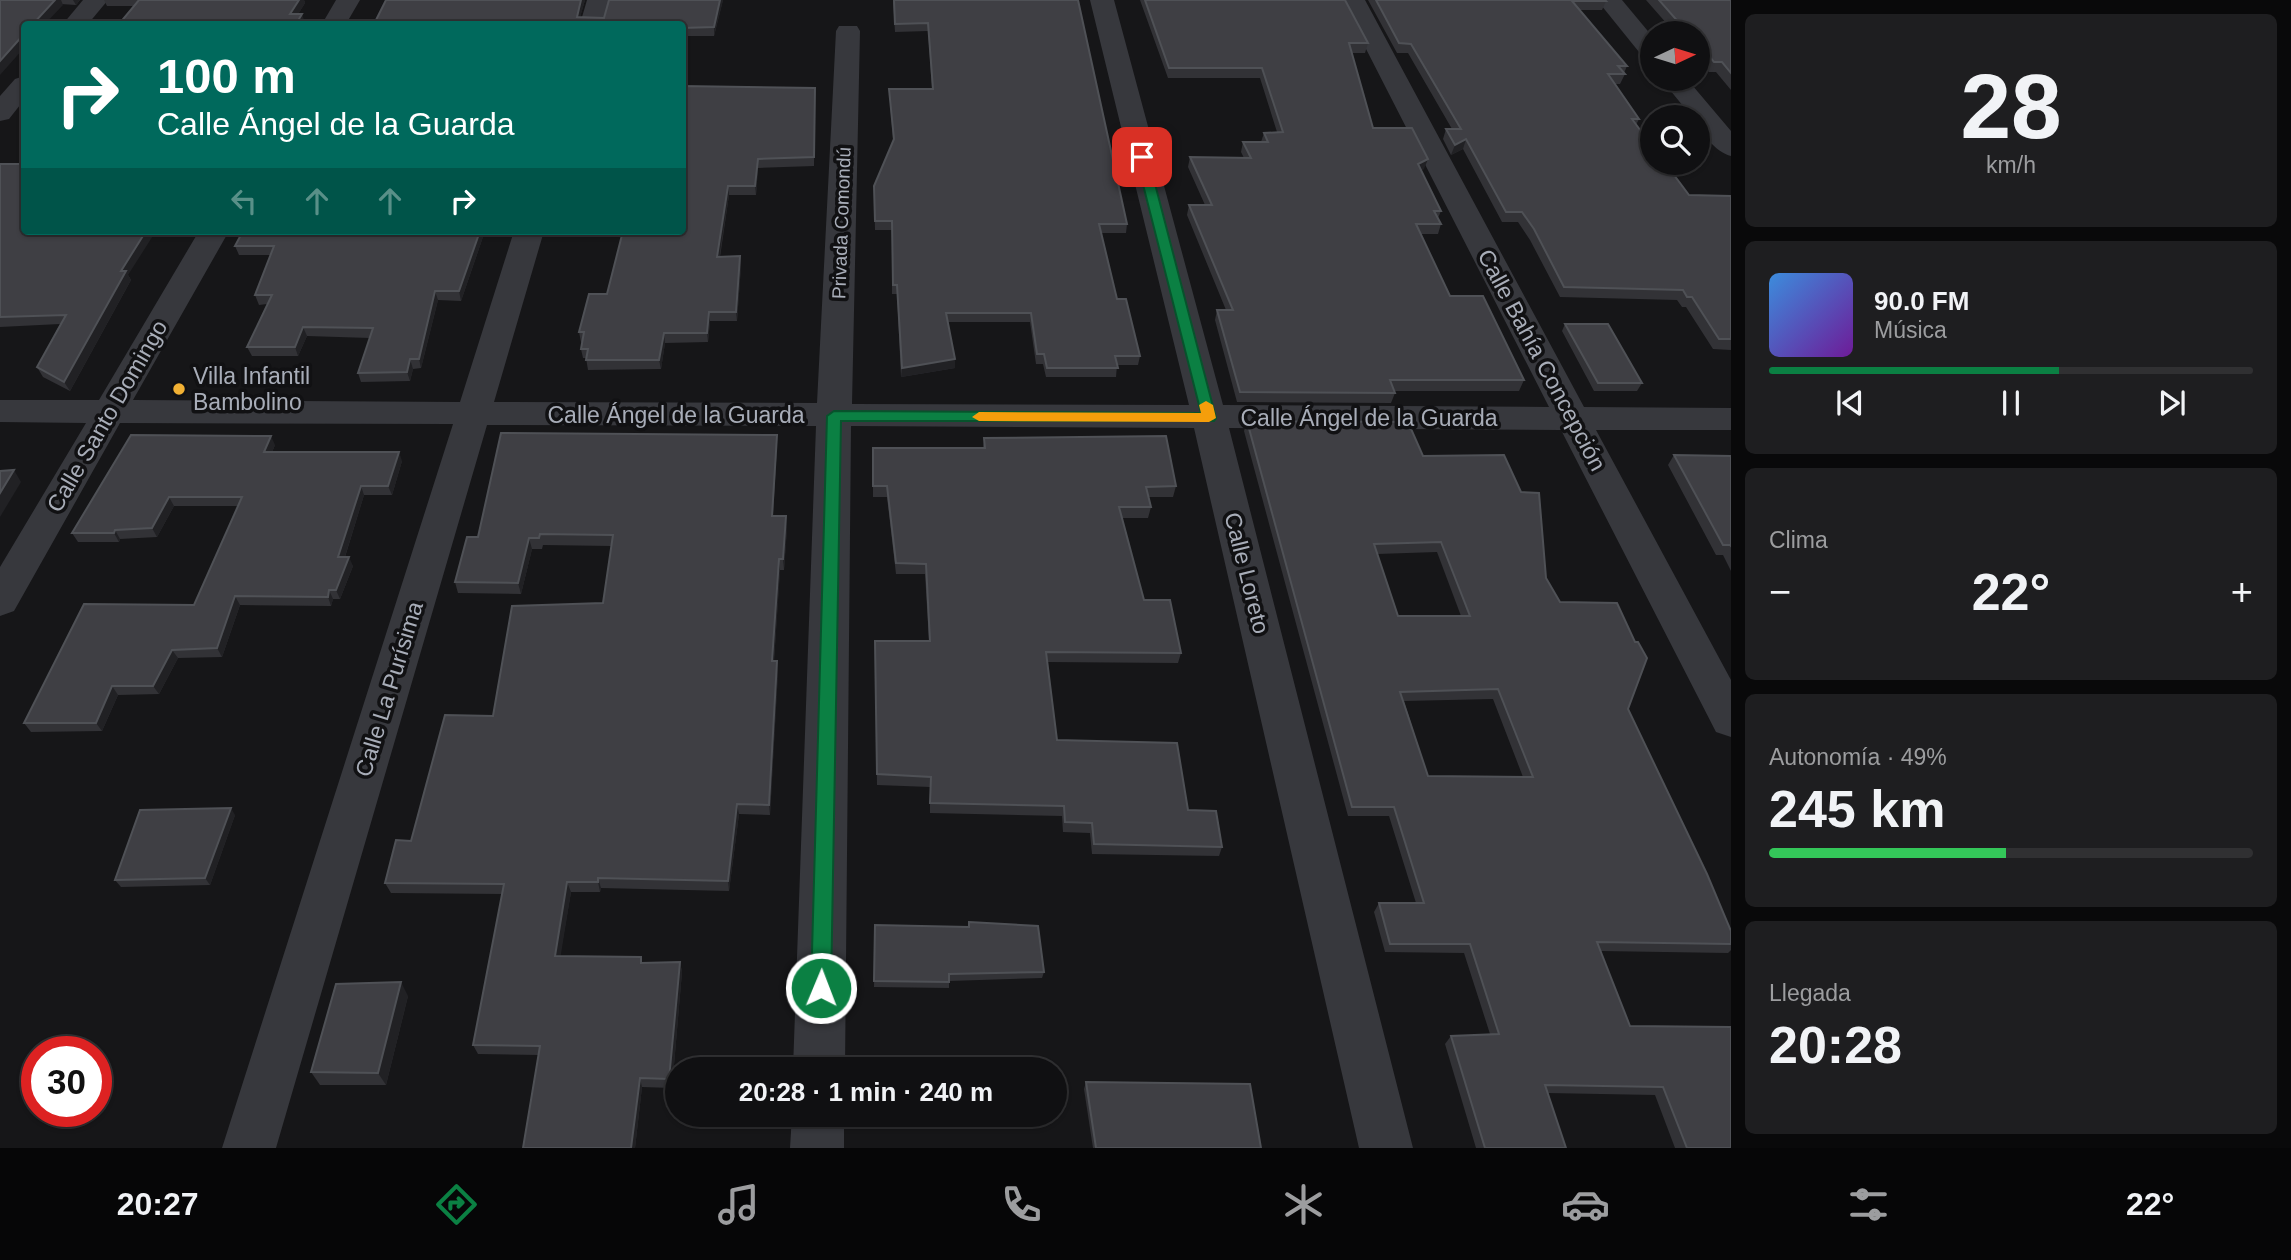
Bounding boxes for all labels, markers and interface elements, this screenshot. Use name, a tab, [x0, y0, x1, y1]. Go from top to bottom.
north arrow	[1640, 21, 1710, 91]
map controls	[1640, 21, 1710, 175]
icon: right	[42, 49, 133, 140]
text: 100 m	[157, 49, 296, 103]
text: 28	[1960, 56, 2062, 157]
button: search	[1640, 105, 1710, 175]
text: Calle Ángel de la Guarda	[157, 106, 515, 142]
pin	[1112, 127, 1172, 187]
icon: arrive	[1123, 138, 1161, 176]
street label: Privada Comondú	[828, 147, 855, 299]
text: km/h	[1986, 152, 2036, 178]
icon: left	[225, 182, 263, 220]
icon: ahead	[298, 182, 336, 220]
icon: ahead	[371, 182, 409, 220]
icon: right	[444, 182, 482, 220]
street label: Calle Bahía Concepción	[1473, 245, 1611, 475]
text: 90.0 FM	[1874, 286, 1969, 316]
street label: Calle Santo Domingo	[41, 315, 173, 517]
text: Música	[1874, 317, 1947, 343]
place label: Villa Infantil Bambolino	[193, 363, 310, 415]
marker: Villa Infantil Bambolino	[171, 381, 187, 397]
icon: previous	[1831, 384, 1869, 422]
icon: pause	[1992, 384, 2030, 422]
icon: next	[2153, 384, 2191, 422]
street label: Calle Ángel de la Guarda	[548, 402, 805, 428]
street label: Calle Ángel de la Guarda	[1241, 405, 1498, 431]
street label: Calle Loreto	[1219, 510, 1275, 636]
text: Clima	[1769, 527, 1828, 553]
text: 22°	[1972, 563, 2050, 621]
text: −	[1769, 571, 1791, 613]
text: +	[2231, 571, 2253, 613]
street label: Calle La Purísima	[350, 598, 428, 780]
text: Autonomía · 49%	[1769, 744, 1947, 770]
text: 245 km	[1769, 780, 1945, 838]
position arrow	[784, 951, 858, 1025]
text: Llegada	[1769, 980, 1851, 1006]
text: 20:28	[1769, 1016, 1902, 1074]
speed limit sign: 30	[21, 1036, 112, 1127]
text: 20:28 · 1 min · 240 m	[739, 1077, 993, 1107]
icon: directions	[432, 1180, 481, 1229]
icon: music	[714, 1180, 763, 1229]
icon: phone	[997, 1180, 1046, 1229]
icon: climate	[1279, 1180, 1328, 1229]
icon: car	[1561, 1180, 1610, 1229]
icon: filters	[1844, 1180, 1893, 1229]
text: 20:27	[117, 1186, 199, 1222]
text: 22°	[2126, 1186, 2174, 1222]

